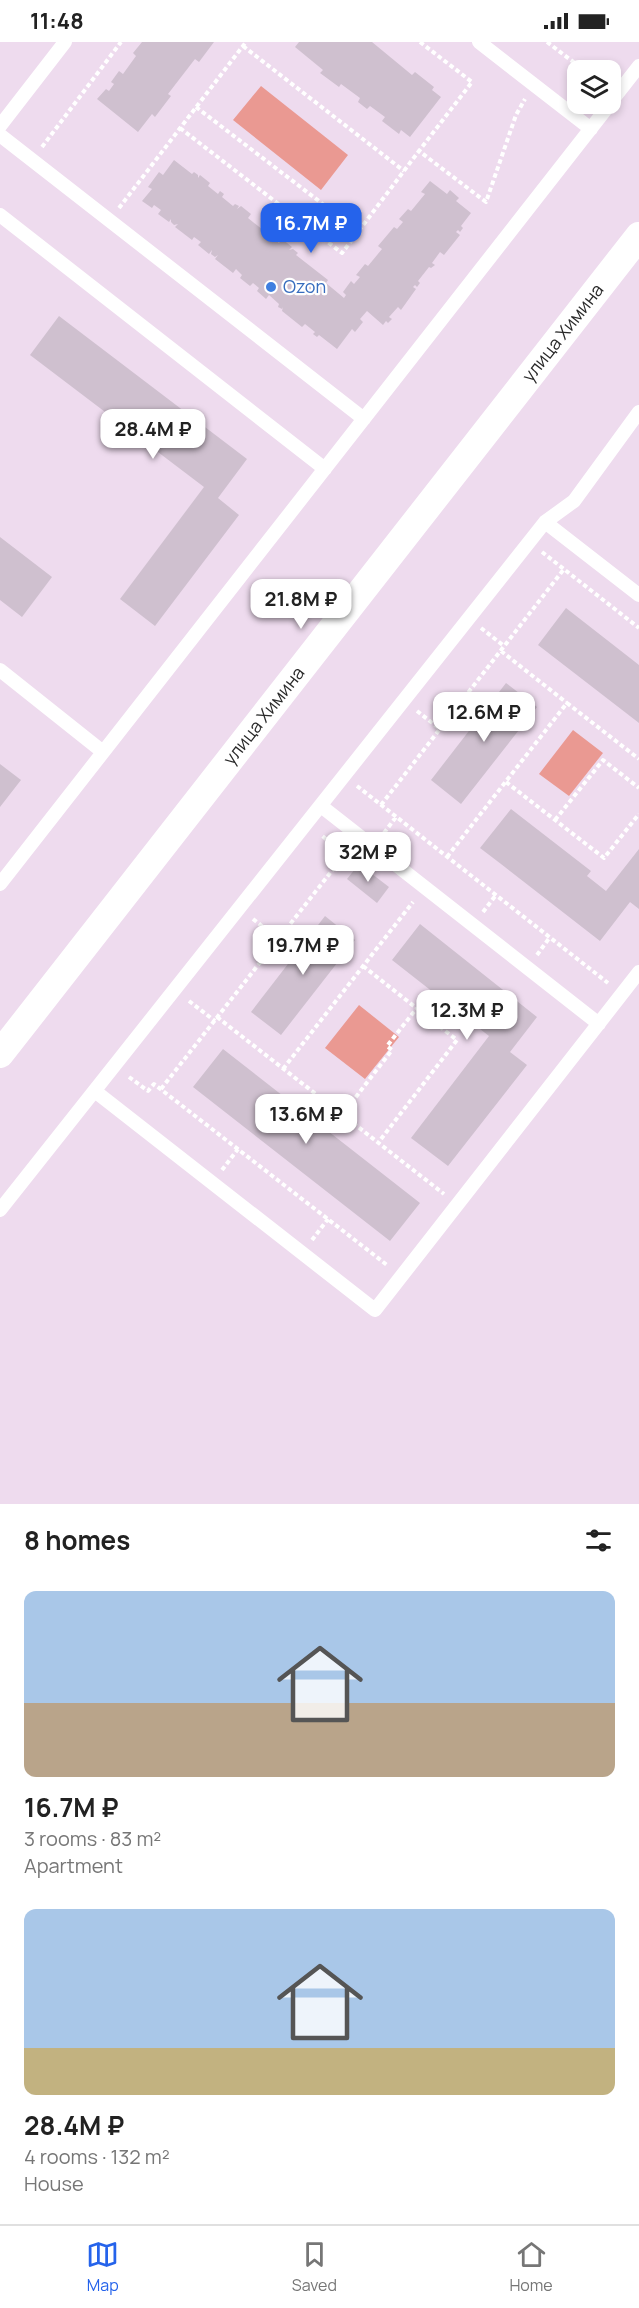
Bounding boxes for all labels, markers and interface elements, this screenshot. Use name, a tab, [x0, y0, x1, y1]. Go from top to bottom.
text: 11:48	[30, 6, 84, 36]
map controls	[567, 60, 621, 114]
button: layers	[567, 60, 621, 114]
pin: 16.7M ₽	[256, 203, 366, 254]
text: 16.7M ₽	[275, 209, 347, 236]
place label: Ozon	[283, 274, 326, 298]
street label: улица Химина	[516, 278, 608, 387]
marker: Ozon	[264, 280, 278, 294]
pin: 28.4M ₽	[98, 409, 208, 460]
text: 28.4M ₽	[114, 415, 192, 442]
pin: 21.8M ₽	[246, 579, 356, 630]
text: 21.8M ₽	[265, 585, 338, 612]
street label: улица Химина	[217, 661, 309, 770]
pin: 12.6M ₽	[429, 692, 539, 743]
text: 12.6M ₽	[447, 698, 521, 725]
pin: 32M ₽	[326, 832, 410, 883]
text: 32M ₽	[339, 838, 397, 865]
pin: 19.7M ₽	[248, 925, 358, 976]
text: 19.7M ₽	[267, 931, 339, 958]
pin: 12.3M ₽	[412, 990, 522, 1041]
text: 12.3M ₽	[430, 996, 504, 1023]
pin: 13.6M ₽	[251, 1094, 361, 1145]
text: 13.6M ₽	[269, 1100, 343, 1127]
text: 8 homes	[24, 1522, 130, 1558]
icon: filters	[582, 1524, 615, 1557]
icon: home	[266, 1630, 374, 1738]
text: 16.7M ₽	[24, 1789, 119, 1825]
text: 3 rooms · 83 m²	[24, 1825, 161, 1852]
text: Apartment	[24, 1852, 123, 1879]
icon: home	[266, 1948, 374, 2056]
text: 28.4M ₽	[24, 2107, 124, 2143]
text: 4 rooms · 132 m²	[24, 2143, 170, 2170]
text: House	[24, 2170, 84, 2197]
tab: Map	[86, 2238, 119, 2296]
tab: Saved	[292, 2238, 337, 2296]
tab: Home	[509, 2238, 553, 2296]

